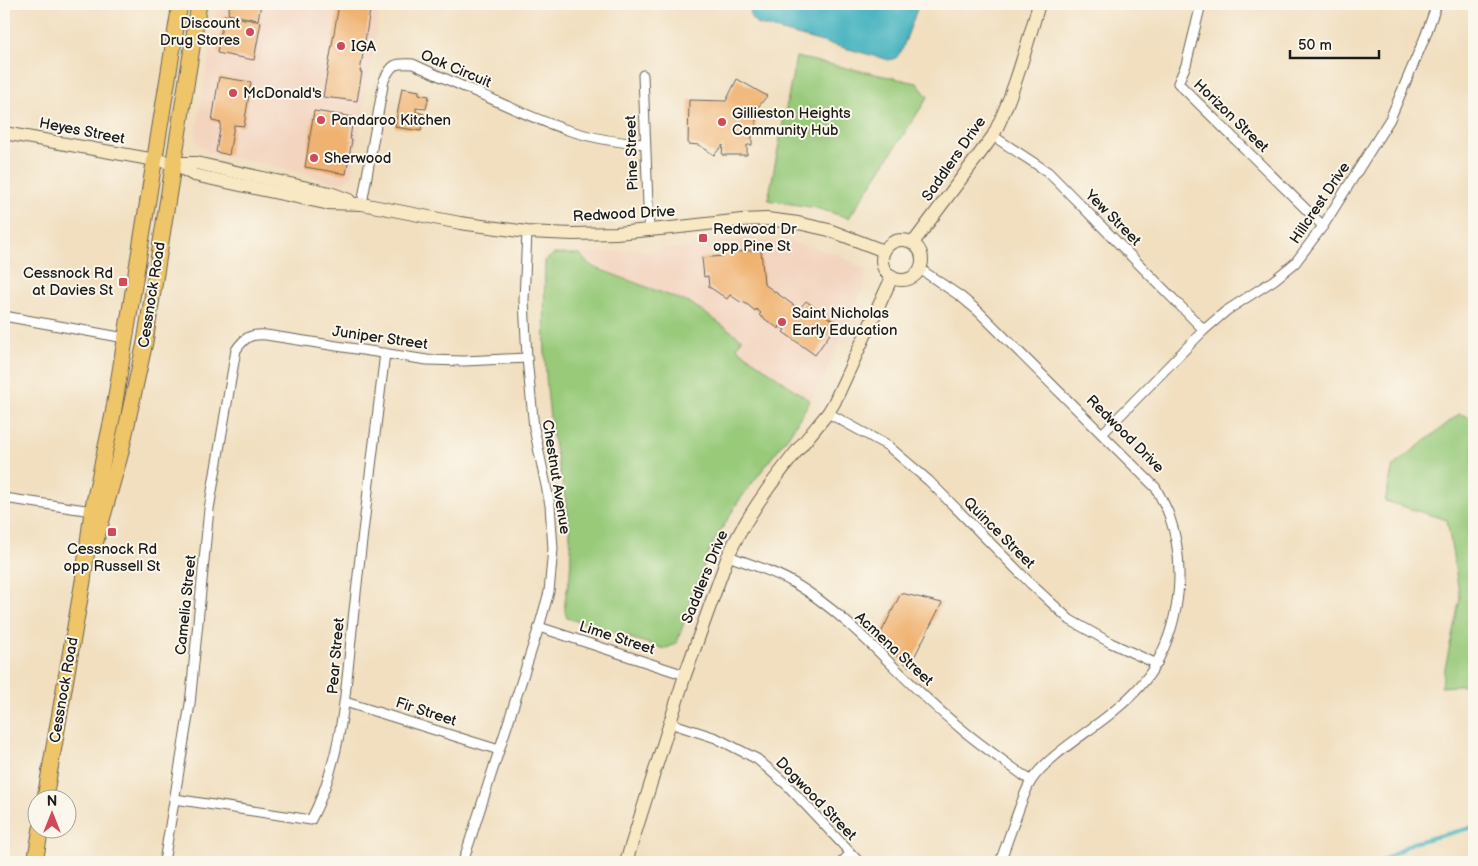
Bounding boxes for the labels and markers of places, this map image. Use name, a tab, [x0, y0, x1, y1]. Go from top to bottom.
place label: Discount Drug Stores	[160, 14, 241, 50]
marker: Discount Drug Stores	[244, 26, 256, 38]
place label: IGA	[351, 37, 377, 56]
marker: IGA	[335, 40, 347, 52]
place label: McDonald's	[243, 84, 322, 103]
marker: McDonald's	[227, 87, 239, 99]
place label: Gillieston Heights Community Hub	[732, 104, 851, 140]
place label: Pandaroo Kitchen	[331, 111, 451, 130]
marker: Pandaroo Kitchen	[315, 114, 327, 126]
marker: Gillieston Heights Community Hub	[716, 116, 728, 128]
place label: Sherwood	[324, 149, 391, 168]
marker: Sherwood	[308, 152, 320, 164]
place label: Redwood Dr opp Pine St	[713, 220, 797, 256]
marker: Redwood Dr opp Pine St	[697, 232, 709, 244]
place label: Cessnock Rd at Davies St	[23, 264, 113, 300]
marker: Cessnock Rd at Davies St	[117, 276, 129, 288]
place label: Saint Nicholas Early Education	[792, 304, 897, 340]
marker: Saint Nicholas Early Education	[776, 316, 788, 328]
marker: Cessnock Rd opp Russell St	[106, 526, 118, 538]
place label: Cessnock Rd opp Russell St	[64, 540, 161, 576]

